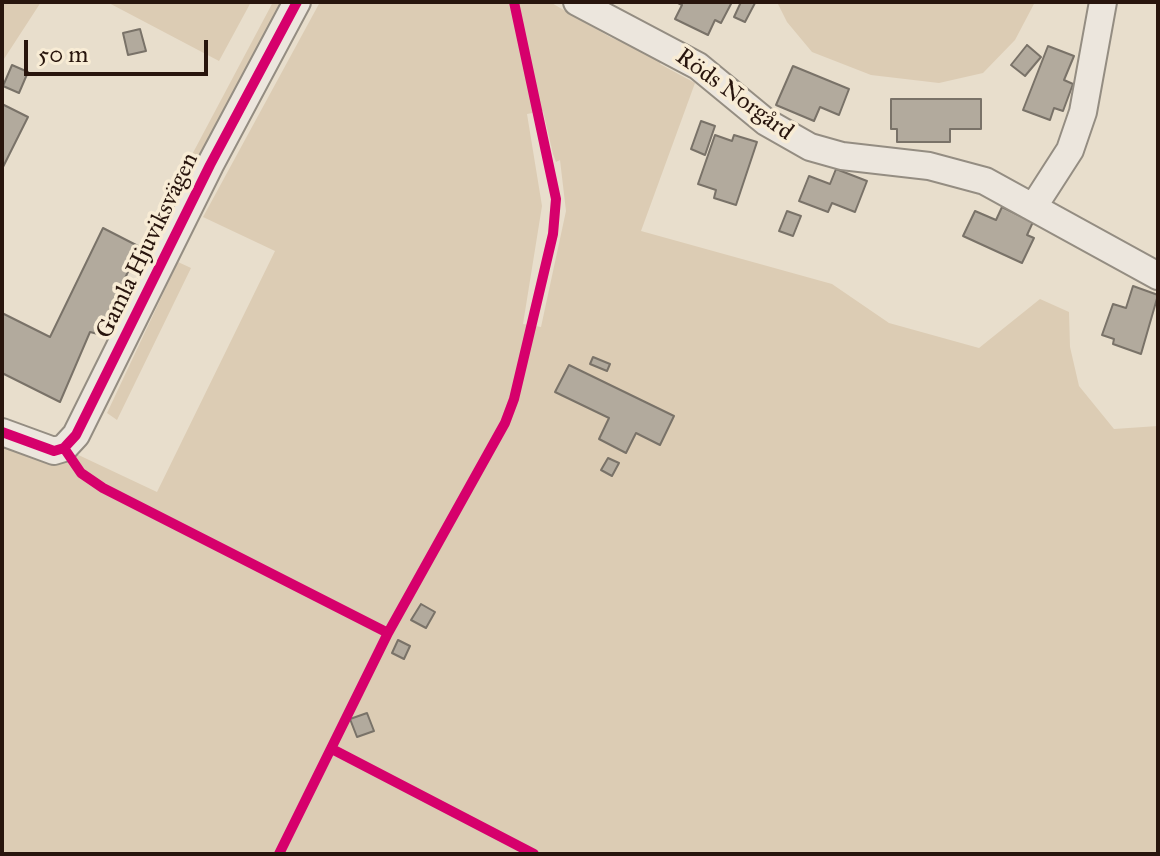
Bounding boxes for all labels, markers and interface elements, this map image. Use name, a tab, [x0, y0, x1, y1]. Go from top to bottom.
scale bar	[28, 24, 212, 74]
text: 50 m	[38, 39, 88, 69]
street label: Röds Norgård	[670, 43, 798, 147]
street label: Gamla Hjuviksvägen	[91, 149, 205, 343]

